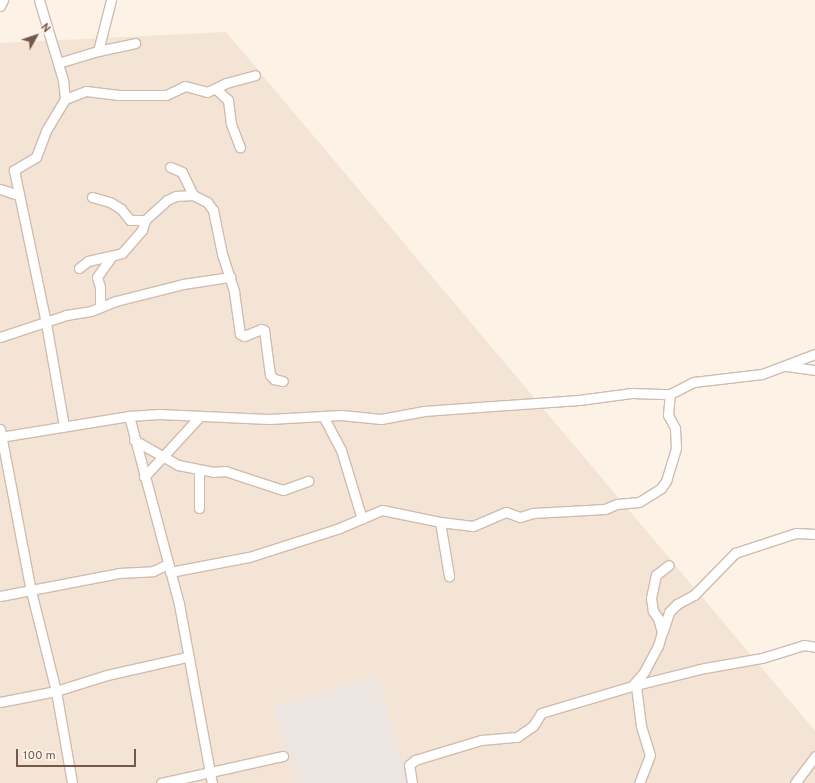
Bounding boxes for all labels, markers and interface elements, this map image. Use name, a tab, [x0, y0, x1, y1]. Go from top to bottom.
north arrow	[16, 16, 56, 56]
text: N	[37, 21, 53, 36]
scale bar	[18, 741, 138, 767]
text: 100 m	[23, 748, 56, 764]

